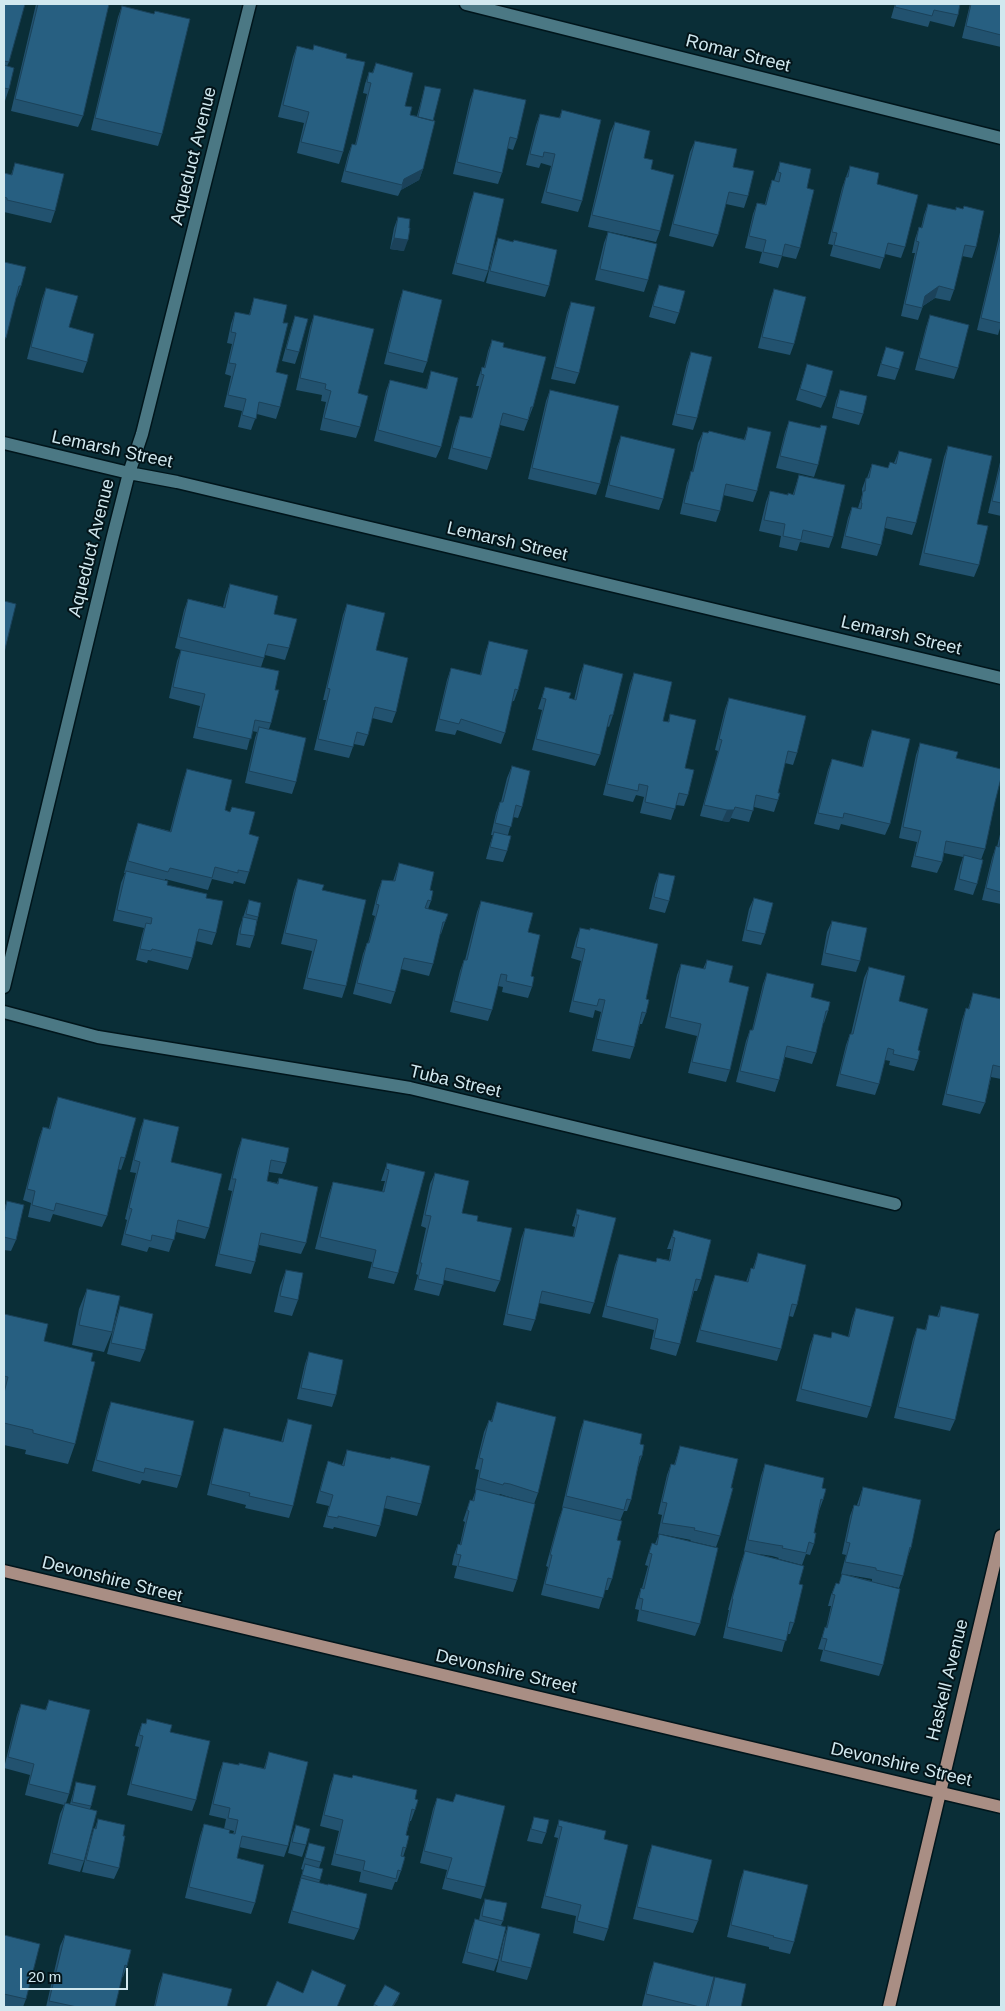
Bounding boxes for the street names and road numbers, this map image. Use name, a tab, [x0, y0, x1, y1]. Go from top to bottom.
street label: Romar Street	[683, 31, 793, 77]
street label: Aqueduct Avenue	[166, 85, 222, 227]
street label: Lemarsh Street	[50, 427, 174, 473]
street label: Aqueduct Avenue	[64, 477, 120, 619]
street label: Lemarsh Street	[445, 518, 569, 566]
street label: Lemarsh Street	[839, 612, 963, 660]
street label: Tuba Street	[407, 1061, 503, 1103]
street label: Devonshire Street	[39, 1552, 185, 1608]
street label: Haskell Avenue	[922, 1617, 974, 1743]
street label: Devonshire Street	[433, 1645, 579, 1699]
street label: Devonshire Street	[828, 1738, 974, 1792]

